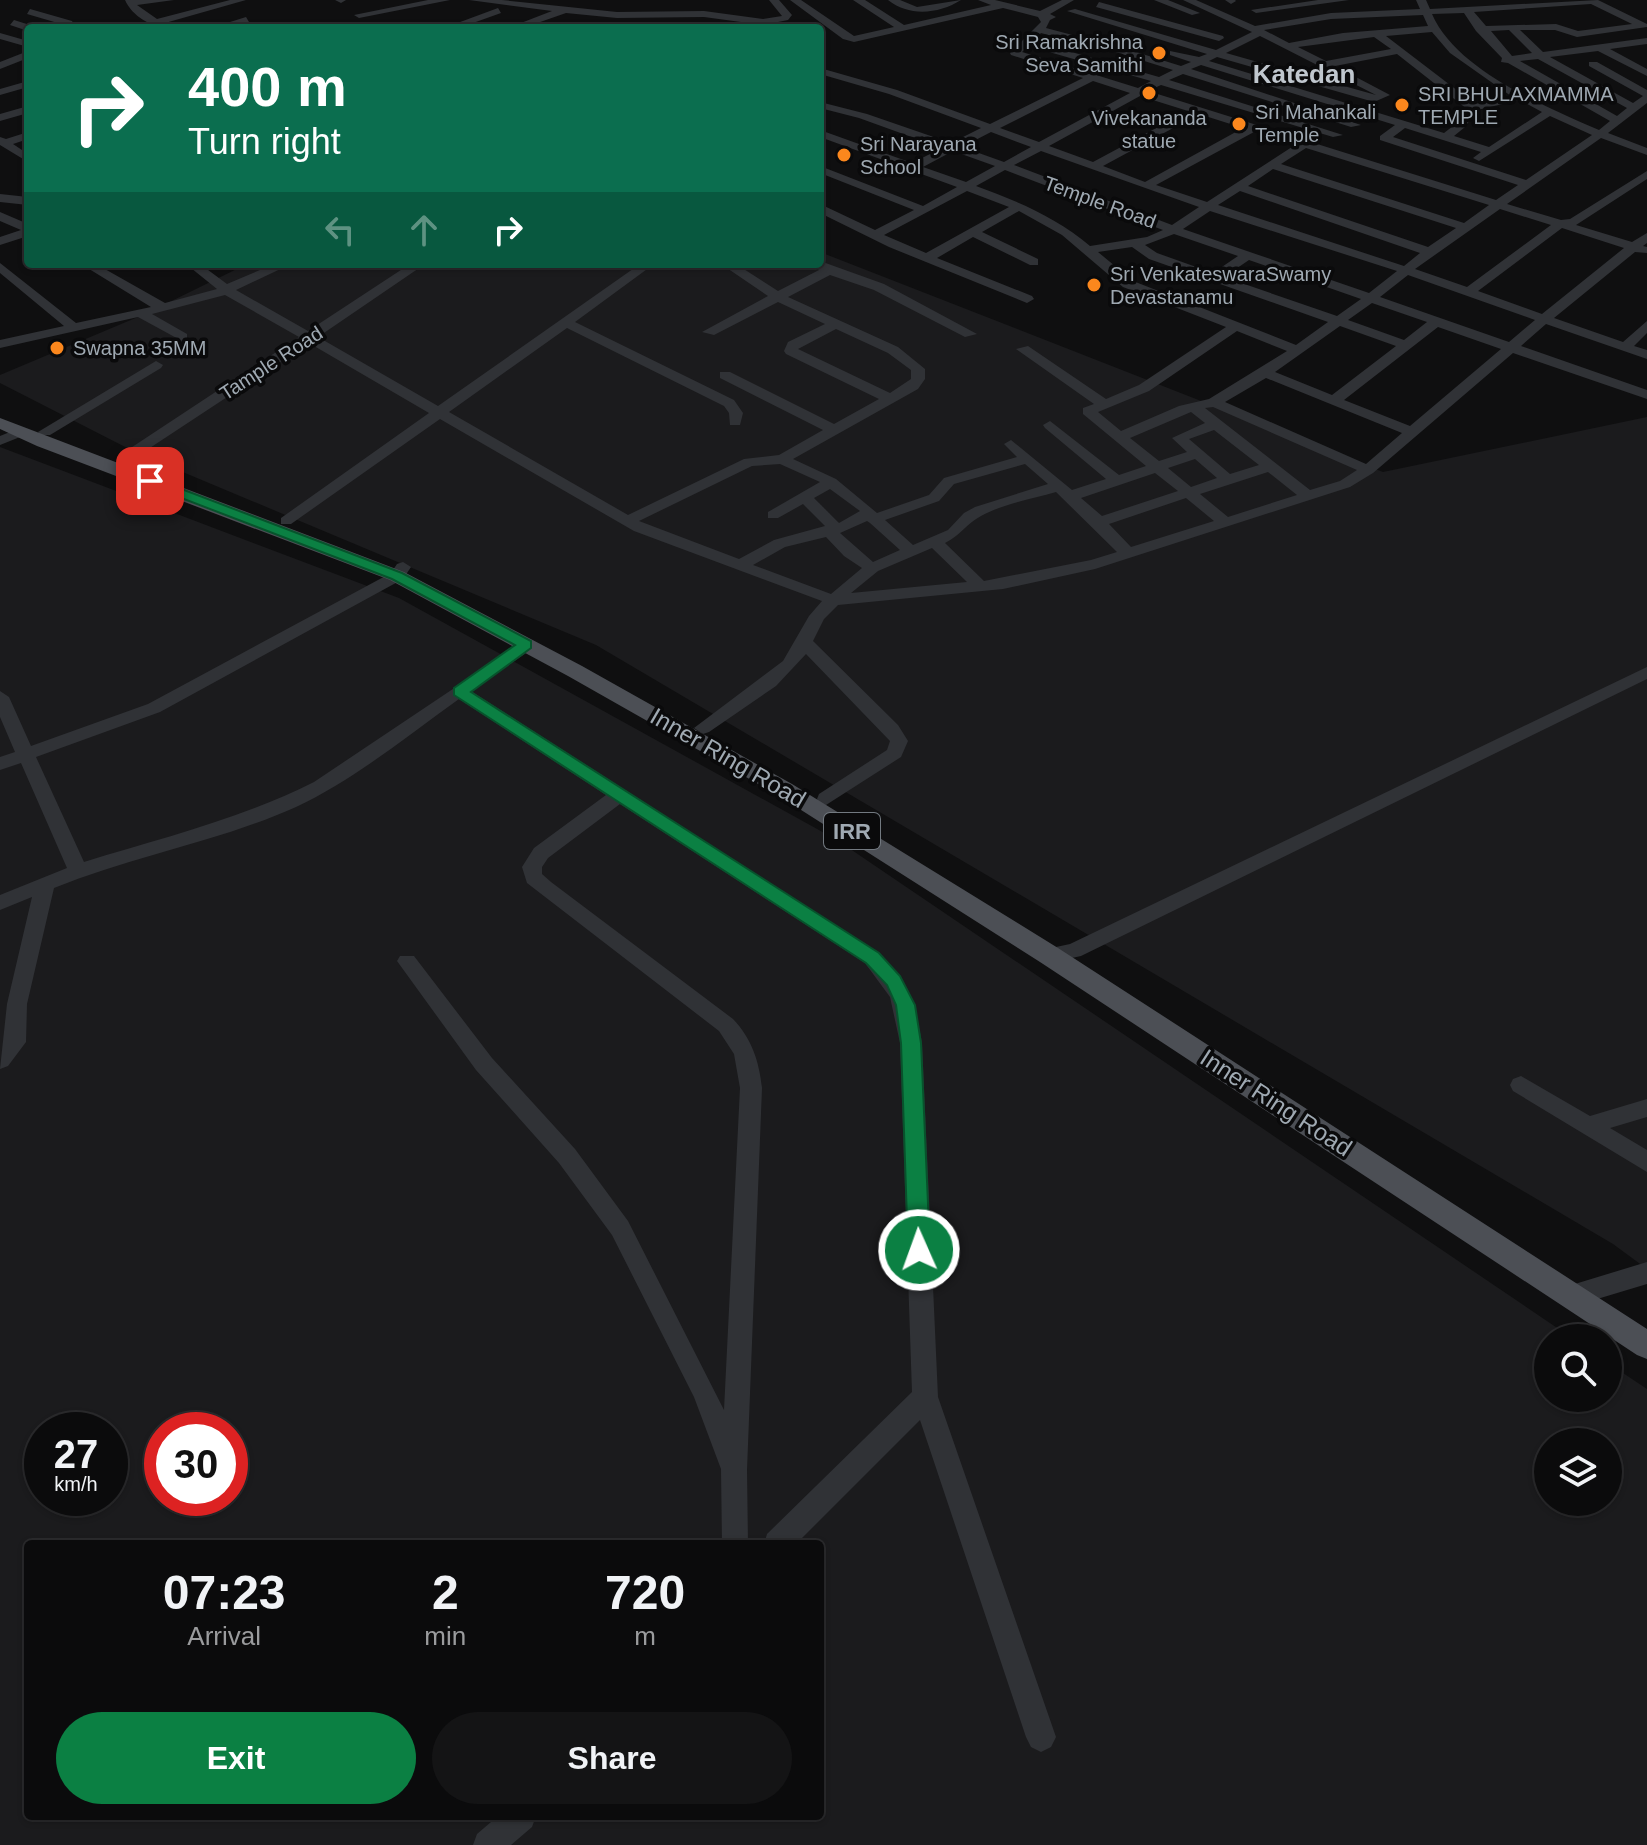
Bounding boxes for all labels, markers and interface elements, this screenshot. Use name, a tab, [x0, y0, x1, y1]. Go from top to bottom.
place label: Sri Ramakrishna Seva Samithi	[995, 31, 1144, 76]
marker: Sri Ramakrishna Seva Samithi	[1150, 44, 1168, 62]
text: 400 m	[188, 55, 347, 118]
icon: right	[56, 56, 160, 160]
district label: Katedan	[1253, 59, 1355, 89]
place label: SRI BHULAXMAMMA TEMPLE	[1418, 83, 1614, 128]
marker: Vivekananda statue	[1140, 84, 1158, 102]
marker: SRI BHULAXMAMMA TEMPLE	[1393, 96, 1411, 114]
place label: Sri Mahankali Temple	[1255, 101, 1376, 146]
place label: Vivekananda statue	[1091, 107, 1208, 152]
marker: Sri Mahankali Temple	[1230, 115, 1248, 133]
text: Turn right	[188, 121, 341, 162]
place label: Sri Narayana School	[860, 133, 978, 178]
marker: Sri Narayana School	[835, 146, 853, 164]
street label: Temple Road	[1041, 172, 1159, 232]
icon: left	[318, 208, 362, 252]
icon: ahead	[402, 208, 446, 252]
icon: right	[486, 208, 530, 252]
place label: Sri VenkateswaraSwamy Devastanamu	[1110, 263, 1331, 308]
marker: Sri VenkateswaraSwamy Devastanamu	[1085, 276, 1103, 294]
street label: Tample Road	[216, 322, 326, 404]
place label: Swapna 35MM	[73, 337, 206, 359]
marker: Swapna 35MM	[48, 339, 66, 357]
pin	[116, 447, 184, 515]
icon: arrive	[128, 459, 172, 503]
street label: Inner Ring Road	[646, 702, 811, 813]
road number: IRR	[824, 813, 880, 849]
street label: Inner Ring Road	[1196, 1044, 1357, 1161]
position arrow	[877, 1208, 961, 1292]
map controls	[1534, 1324, 1622, 1516]
button: search	[1534, 1324, 1622, 1412]
speed limit sign: 30	[144, 1412, 248, 1516]
button: layers	[1534, 1428, 1622, 1516]
text: 27	[54, 1432, 98, 1476]
text: km/h	[54, 1473, 98, 1495]
text: 07:23	[163, 1566, 286, 1619]
text: 2	[432, 1566, 459, 1619]
text: 720	[605, 1566, 685, 1619]
text: Arrival	[187, 1621, 261, 1651]
text: min	[424, 1621, 466, 1651]
text: m	[634, 1621, 656, 1651]
button: Exit	[56, 1712, 416, 1804]
button: Share	[432, 1712, 792, 1804]

